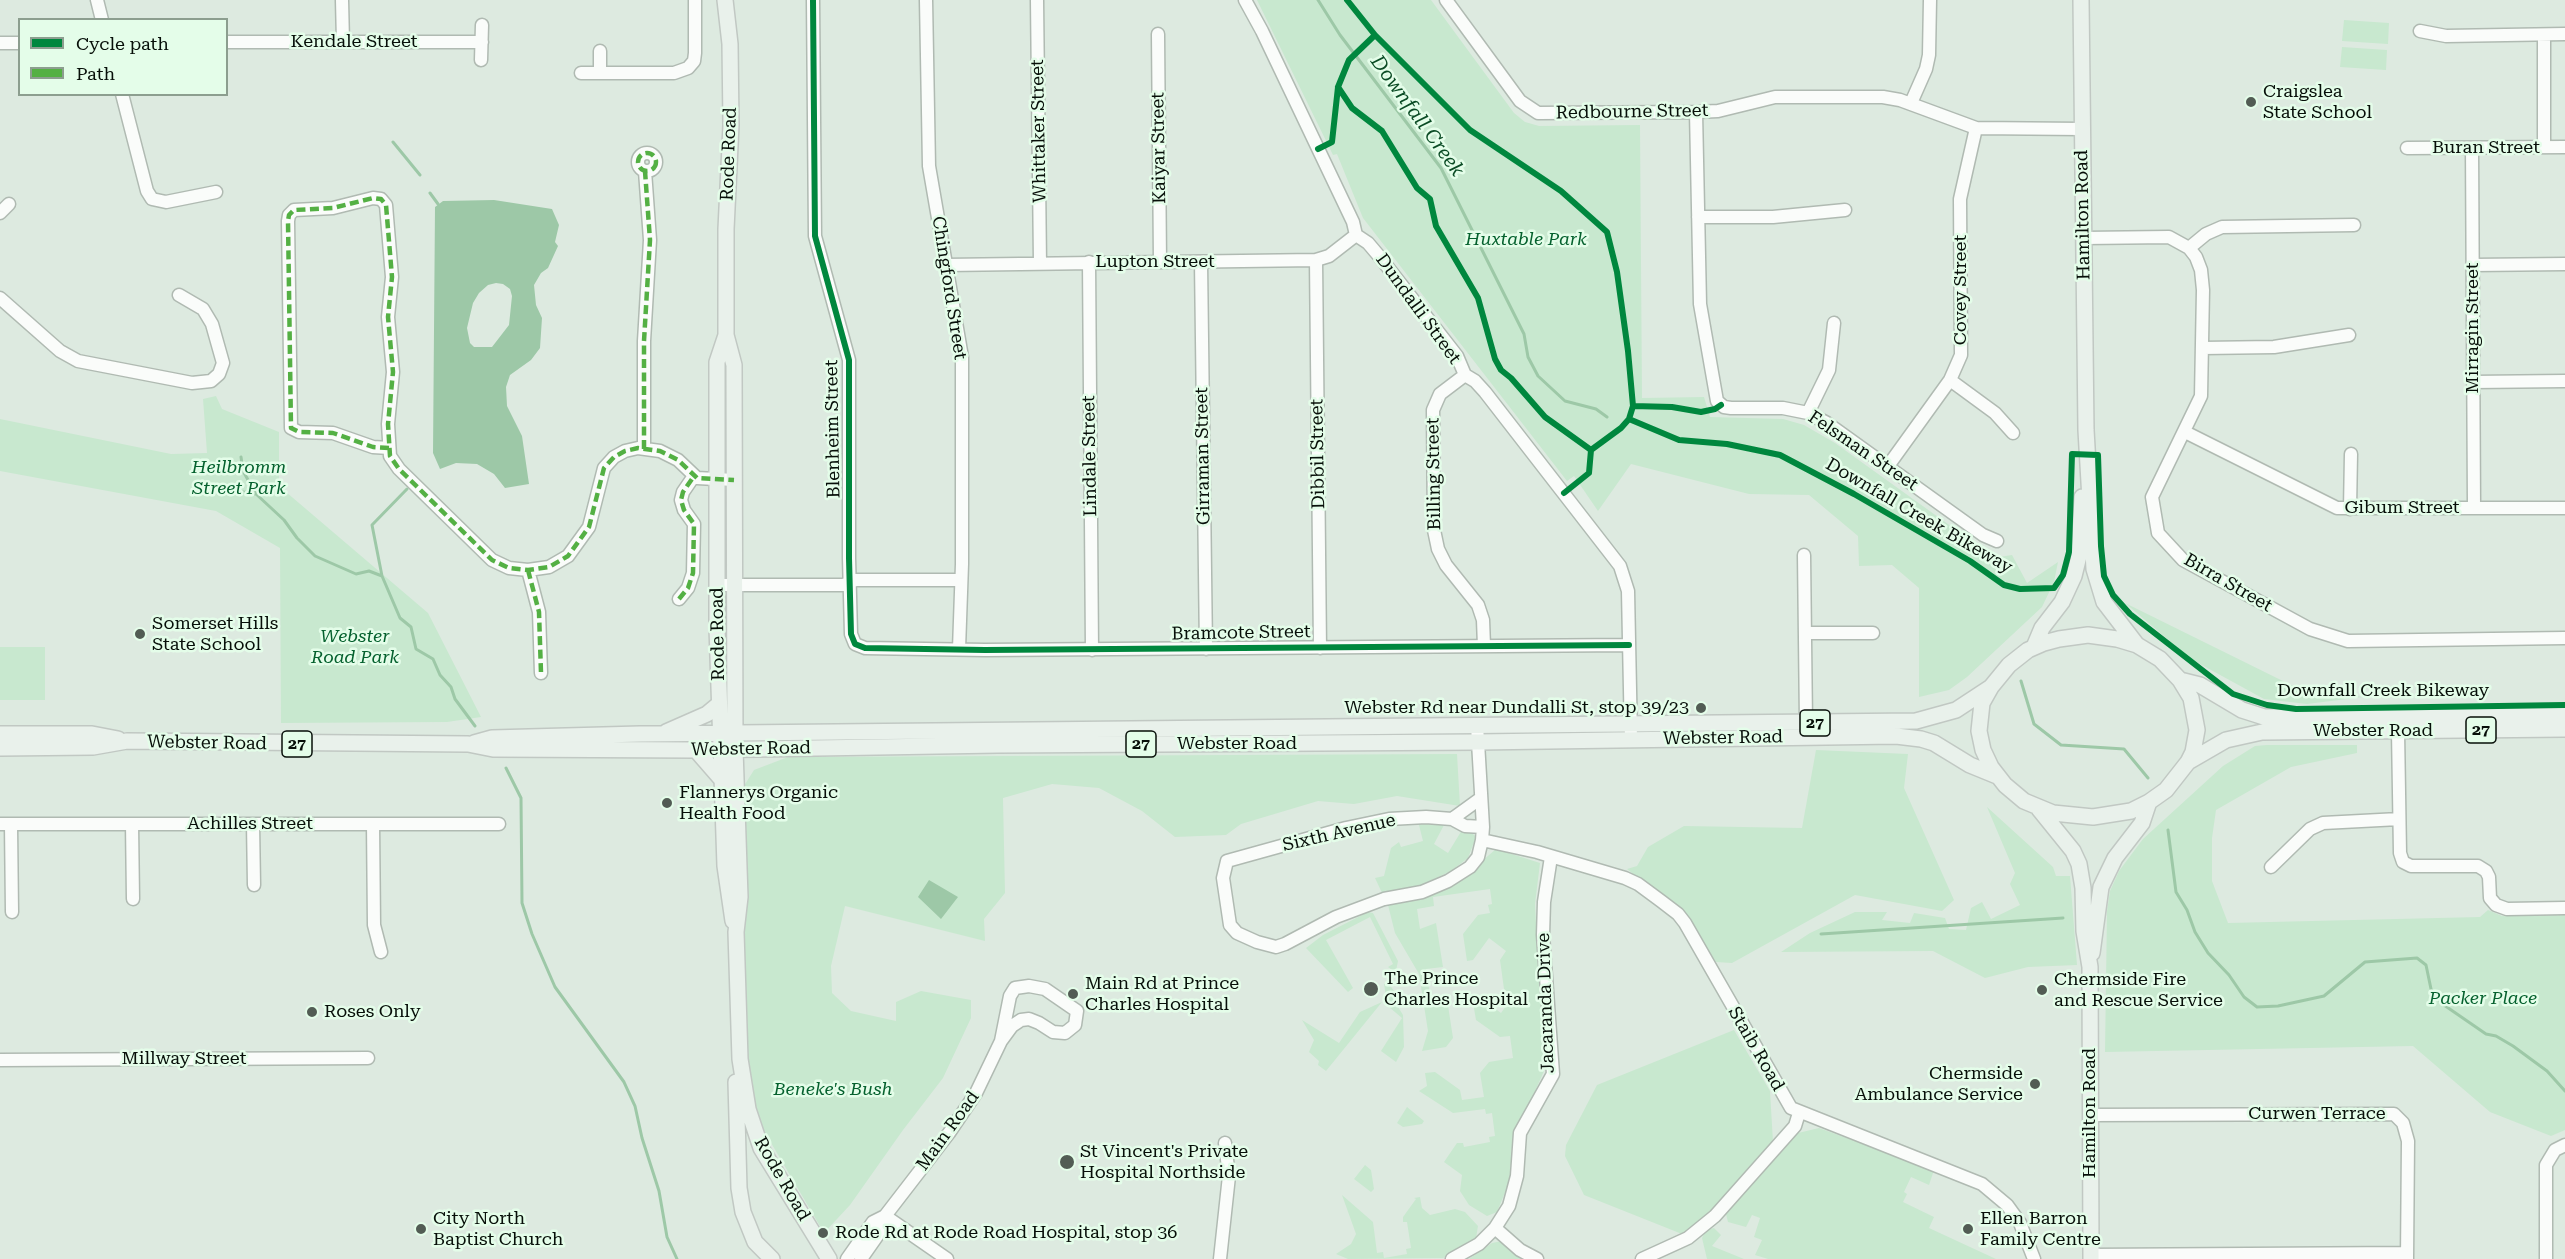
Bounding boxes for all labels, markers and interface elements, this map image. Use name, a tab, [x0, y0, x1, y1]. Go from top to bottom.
legend	[18, 18, 228, 96]
street label: Kendale Street	[290, 31, 418, 53]
text: Cycle path	[76, 33, 169, 54]
water label: Downfall Creek	[1365, 51, 1469, 181]
street label: Whittaker Street	[1027, 59, 1051, 203]
text: Path	[76, 63, 115, 84]
place label: Craigslea State School	[2263, 81, 2372, 124]
street label: Kaiyar Street	[1147, 92, 1171, 204]
marker: Craigslea State School	[2244, 95, 2258, 109]
street label: Redbourne Street	[1555, 100, 1709, 124]
street label: Rode Road	[717, 107, 741, 201]
street label: Buran Street	[2432, 137, 2540, 159]
street label: Hamilton Road	[2071, 150, 2095, 280]
street label: Chingford Street	[927, 215, 971, 361]
park label: Huxtable Park	[1465, 229, 1587, 251]
street label: Covey Street	[1950, 235, 1972, 345]
street label: Dundalli Street	[1371, 250, 1465, 368]
street label: Lupton Street	[1095, 251, 1215, 273]
street label: Mirragin Street	[2462, 262, 2484, 394]
street label: Blenheim Street	[821, 359, 845, 499]
street label: Girraman Street	[1191, 387, 1215, 525]
street label: Lindale Street	[1078, 395, 1102, 517]
street label: Dibbil Street	[1306, 399, 1330, 509]
street label: Felsman Street	[1804, 406, 1922, 496]
street label: Billing Street	[1422, 417, 1446, 531]
street label: Downfall Creek Bikeway	[1822, 454, 2016, 578]
park label: Heilbromm Street Park	[192, 457, 286, 500]
street label: Gibum Street	[2344, 497, 2460, 519]
street label: Birra Street	[2180, 549, 2276, 617]
street label: Rode Road	[706, 587, 730, 681]
place label: Somerset Hills State School	[152, 613, 278, 656]
street label: Bramcote Street	[1171, 621, 1311, 645]
park label: Webster Road Park	[311, 626, 399, 668]
marker: Somerset Hills State School	[133, 627, 147, 641]
street label: Downfall Creek Bikeway	[2277, 680, 2489, 702]
place label: Webster Rd near Dundalli St, stop 39/23	[1344, 697, 1689, 719]
marker: Webster Rd near Dundalli St, stop 39/23	[1694, 701, 1708, 715]
road number: 27	[1800, 710, 1830, 736]
road number: 27	[2466, 717, 2496, 743]
street label: Webster Road	[2313, 720, 2433, 742]
street label: Webster Road	[1663, 726, 1783, 750]
street label: Webster Road	[147, 731, 267, 755]
road number: 27	[282, 731, 312, 757]
road number: 27	[1126, 731, 1156, 757]
street label: Webster Road	[1177, 733, 1297, 755]
street label: Webster Road	[691, 737, 811, 761]
place label: Flannerys Organic Health Food	[679, 782, 838, 824]
marker: Flannerys Organic Health Food	[660, 796, 674, 810]
street label: Sixth Avenue	[1280, 810, 1398, 856]
street label: Achilles Street	[187, 813, 313, 835]
street label: Jacaranda Drive	[1533, 932, 1559, 1074]
place label: The Prince Charles Hospital	[1384, 968, 1528, 1010]
place label: Chermside Fire and Rescue Service	[2054, 969, 2223, 1012]
place label: Main Rd at Prince Charles Hospital	[1085, 973, 1239, 1016]
marker: The Prince Charles Hospital	[1362, 980, 1380, 998]
marker: Chermside Fire and Rescue Service	[2035, 983, 2049, 997]
marker: Main Rd at Prince Charles Hospital	[1066, 987, 1080, 1001]
park label: Packer Place	[2429, 988, 2537, 1010]
place label: Roses Only	[324, 1001, 421, 1023]
street label: Staib Road	[1723, 1003, 1789, 1095]
marker: Roses Only	[305, 1005, 319, 1019]
street label: Millway Street	[122, 1048, 246, 1070]
street label: Hamilton Road	[2079, 1048, 2101, 1178]
place label: Chermside Ambulance Service	[1855, 1063, 2023, 1106]
marker: Chermside Ambulance Service	[2028, 1077, 2042, 1091]
park label: Beneke's Bush	[774, 1079, 892, 1101]
street label: Main Road	[912, 1087, 984, 1175]
street label: Curwen Terrace	[2248, 1103, 2386, 1125]
street label: Rode Road	[749, 1133, 815, 1225]
place label: St Vincent's Private Hospital Northside	[1080, 1141, 1248, 1184]
marker: St Vincent's Private Hospital Northside	[1058, 1153, 1076, 1171]
place label: City North Baptist Church	[433, 1208, 563, 1250]
place label: Ellen Barron Family Centre	[1980, 1208, 2101, 1250]
marker: City North Baptist Church	[414, 1222, 428, 1236]
place label: Rode Rd at Rode Road Hospital, stop 36	[835, 1222, 1177, 1244]
marker: Ellen Barron Family Centre	[1961, 1222, 1975, 1236]
marker: Rode Rd at Rode Road Hospital, stop 36	[816, 1226, 830, 1240]

